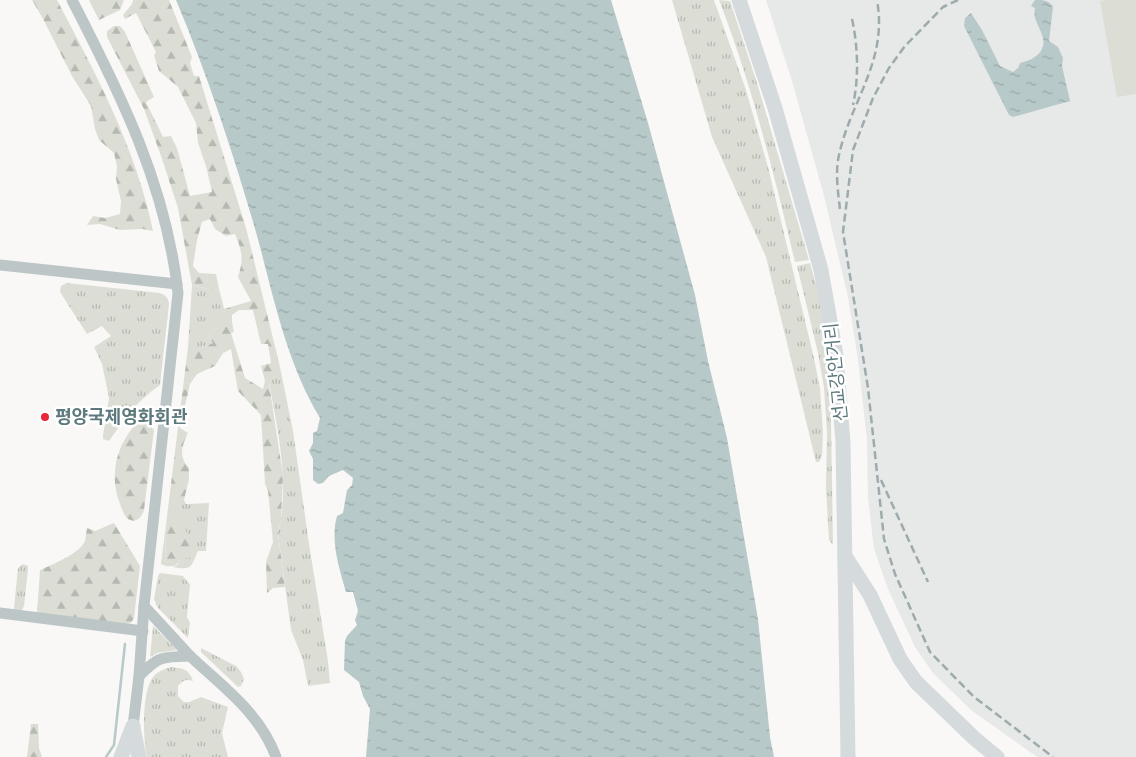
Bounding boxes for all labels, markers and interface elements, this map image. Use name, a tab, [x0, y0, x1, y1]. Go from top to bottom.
street label: 선교강안거리	[820, 321, 852, 423]
place label: 평양국제영화회관	[55, 406, 188, 428]
marker: 평양국제영화회관	[39, 411, 51, 423]

